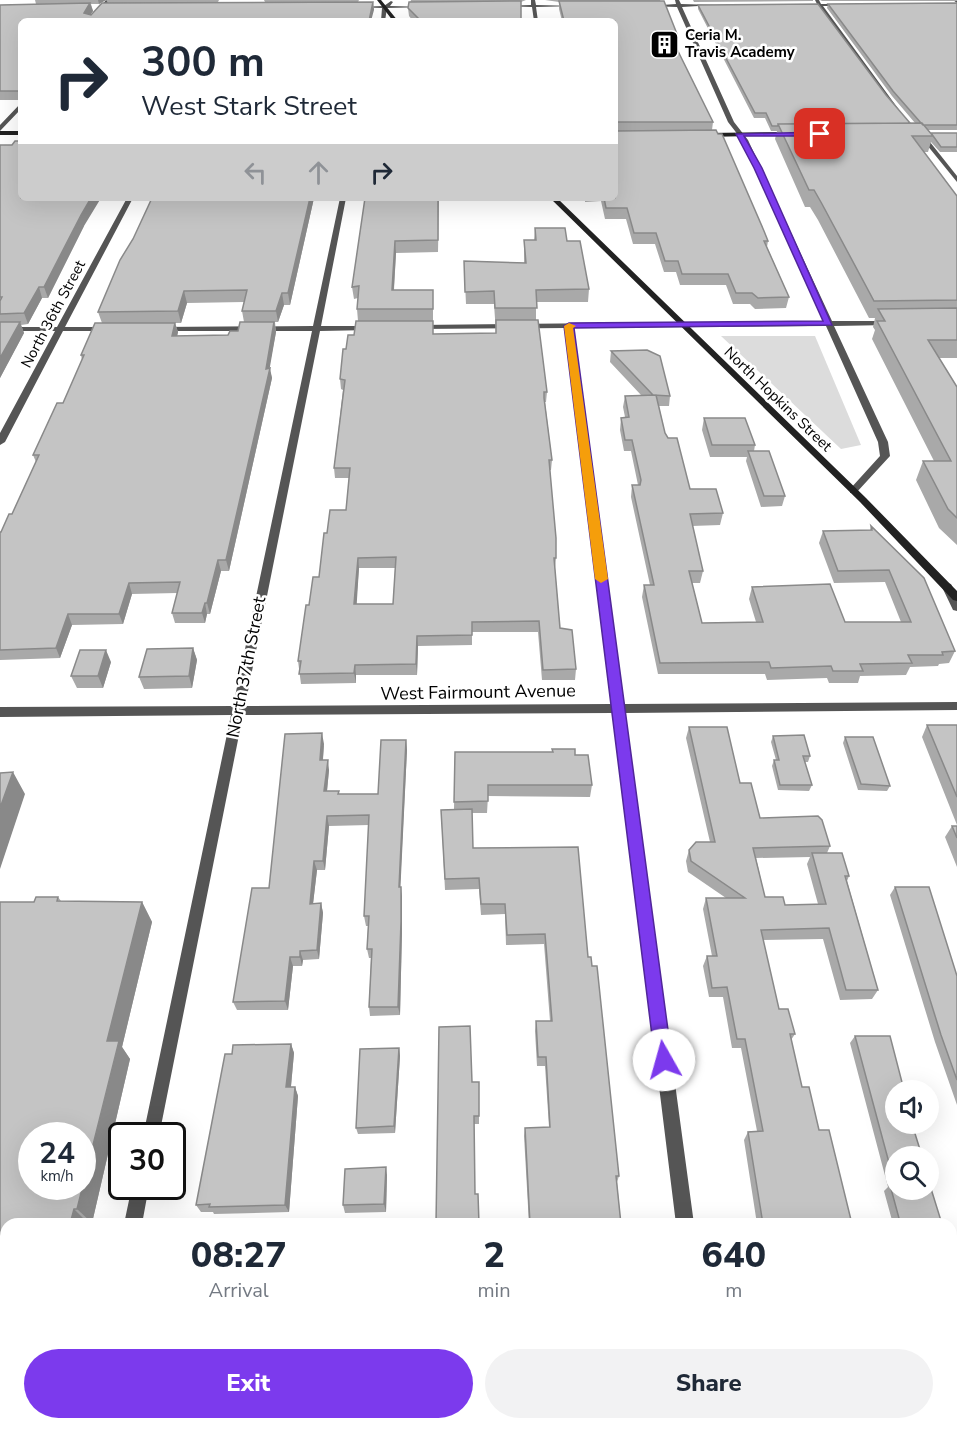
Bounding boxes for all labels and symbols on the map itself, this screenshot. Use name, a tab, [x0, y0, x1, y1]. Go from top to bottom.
place label: Ceria M. Travis Academy	[685, 25, 795, 62]
building icon: Ceria M. Travis Academy	[648, 28, 680, 60]
pin	[794, 108, 845, 159]
street label: North 36th Street	[16, 256, 90, 371]
street label: North Hopkins Street	[720, 342, 837, 456]
street label: North 37th Street	[221, 594, 272, 740]
street label: West Fairmount Avenue	[380, 678, 576, 706]
position arrow	[632, 1028, 696, 1092]
speed limit sign: 30	[108, 1122, 186, 1200]

